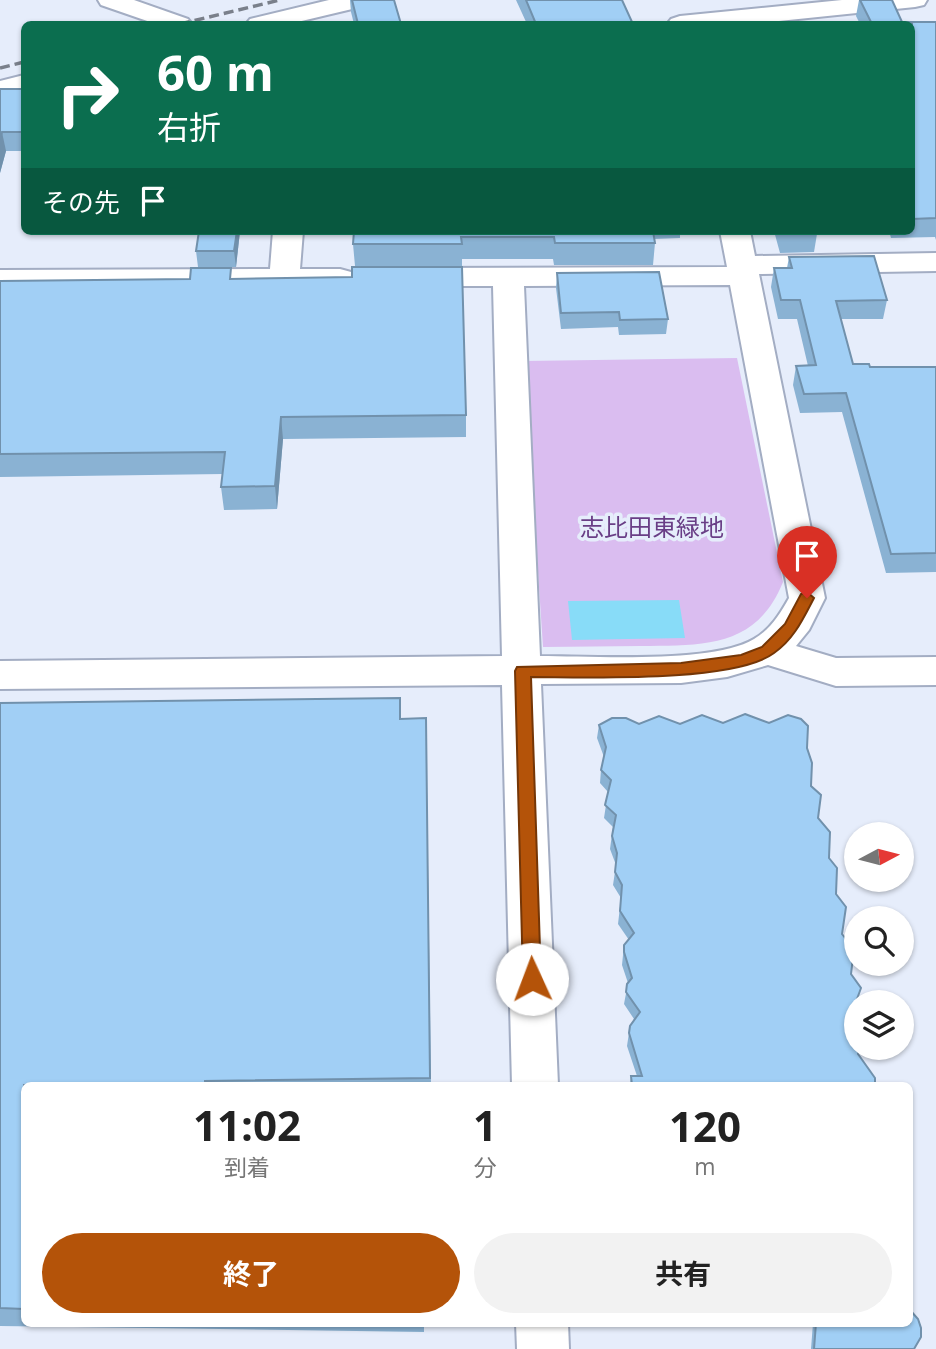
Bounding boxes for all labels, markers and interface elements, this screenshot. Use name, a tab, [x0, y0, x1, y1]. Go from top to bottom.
text: 60 m	[157, 39, 274, 105]
icon: right	[42, 49, 133, 140]
text: 右折	[157, 105, 221, 148]
icon: arrive	[134, 182, 172, 220]
text: その先	[42, 184, 120, 220]
park label: 志比田東緑地	[580, 510, 724, 543]
pin	[777, 526, 837, 598]
icon: arrive	[788, 537, 826, 575]
north arrow	[844, 822, 914, 892]
map controls	[844, 822, 914, 1060]
button: search	[844, 906, 914, 976]
position arrow	[495, 942, 569, 1016]
button: layers	[844, 990, 914, 1060]
text: 11:02	[193, 1096, 301, 1153]
text: 1	[473, 1096, 497, 1153]
text: 120	[669, 1097, 741, 1154]
text: m	[694, 1150, 716, 1182]
text: 到着	[224, 1151, 270, 1183]
text: 分	[473, 1151, 496, 1183]
button: 終了	[42, 1233, 460, 1313]
button: 共有	[474, 1233, 892, 1313]

